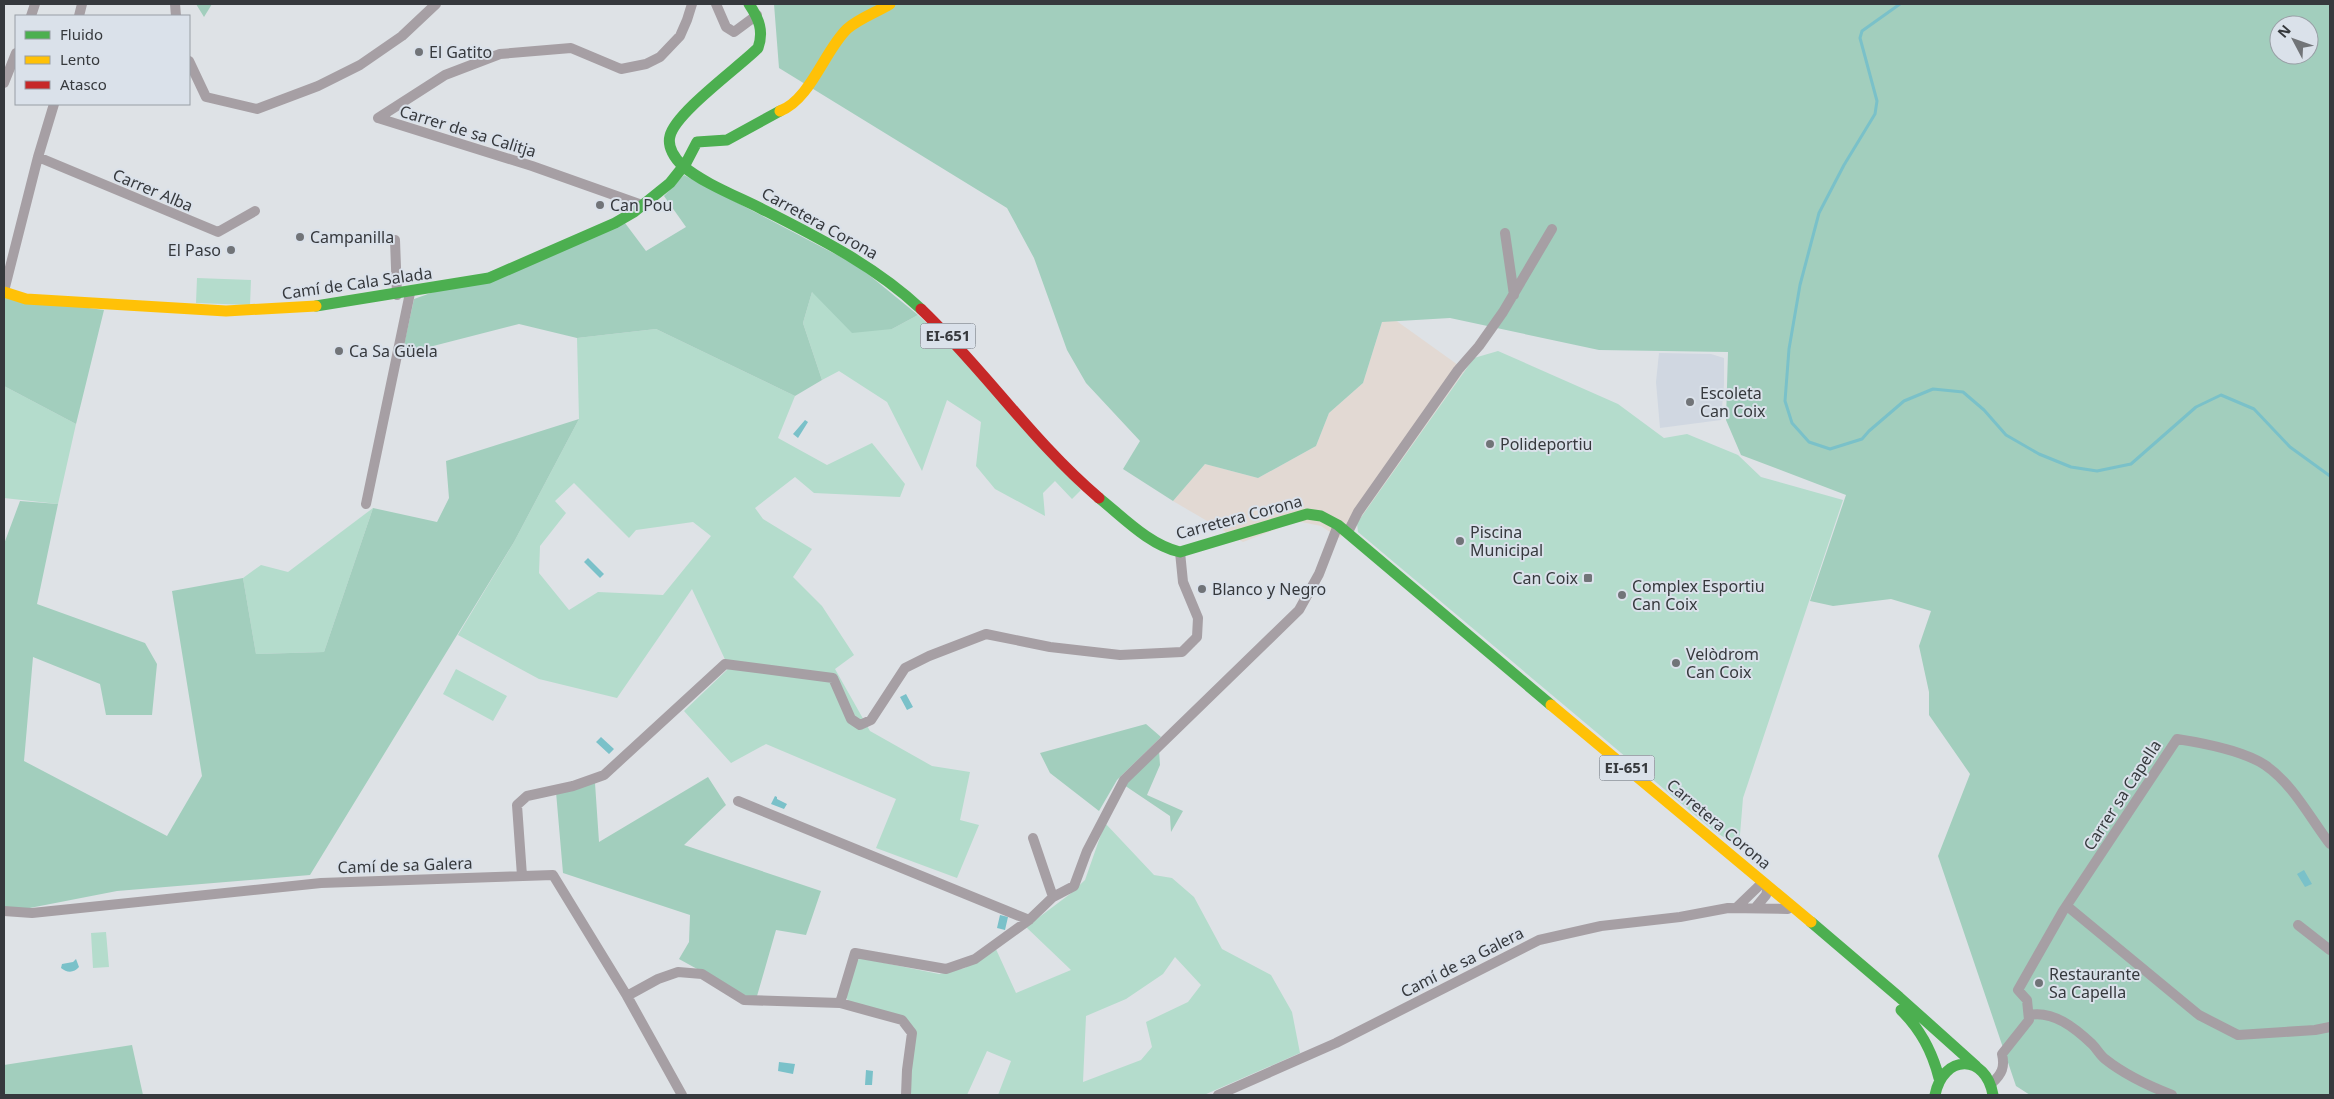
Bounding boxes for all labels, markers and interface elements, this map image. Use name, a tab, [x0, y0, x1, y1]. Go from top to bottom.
legend	[15, 15, 190, 105]
north arrow	[2269, 15, 2319, 65]
text: N	[2273, 21, 2295, 42]
text: Fluido	[60, 24, 103, 44]
place label: El Gatito	[429, 41, 492, 63]
marker: El Gatito	[413, 46, 425, 58]
text: Lento	[60, 49, 100, 69]
text: Atasco	[60, 74, 107, 94]
street label: Carrer de sa Calitja	[397, 100, 539, 162]
street label: Carrer Alba	[110, 163, 196, 217]
street label: Carretera Corona	[758, 182, 882, 264]
place label: Can Pou	[610, 194, 672, 216]
marker: Can Pou	[594, 199, 606, 211]
place label: Campanilla	[310, 226, 394, 248]
marker: Campanilla	[294, 231, 306, 243]
place label: El Paso	[168, 239, 221, 261]
marker: El Paso	[225, 244, 237, 256]
street label: Camí de Cala Salada	[281, 262, 433, 304]
road number: EI-651	[920, 324, 976, 348]
place label: Ca Sa Güela	[349, 340, 438, 362]
marker: Ca Sa Güela	[333, 345, 345, 357]
place label: Escoleta Can Coix	[1700, 382, 1766, 422]
marker: Escoleta Can Coix	[1684, 396, 1696, 408]
place label: Polideportiu	[1500, 433, 1592, 455]
marker: Polideportiu	[1484, 438, 1496, 450]
street label: Carretera Corona	[1173, 490, 1305, 544]
place label: Piscina Municipal	[1470, 521, 1543, 561]
marker: Piscina Municipal	[1454, 535, 1466, 547]
place label: Can Coix	[1512, 567, 1579, 589]
marker: Can Coix	[1582, 572, 1594, 584]
place label: Complex Esportiu Can Coix	[1632, 575, 1765, 615]
place label: Blanco y Negro	[1212, 578, 1326, 600]
marker: Blanco y Negro	[1196, 583, 1208, 595]
marker: Complex Esportiu Can Coix	[1616, 589, 1628, 601]
place label: Velòdrom Can Coix	[1686, 643, 1759, 683]
marker: Velòdrom Can Coix	[1670, 657, 1682, 669]
street label: Carrer sa Capella	[2078, 735, 2166, 855]
road number: EI-651	[1600, 756, 1654, 780]
street label: Carretera Corona	[1662, 774, 1776, 874]
street label: Camí de sa Galera	[337, 852, 473, 878]
street label: Camí de sa Galera	[1397, 922, 1527, 1002]
place label: Restaurante Sa Capella	[2049, 963, 2140, 1003]
marker: Restaurante Sa Capella	[2033, 977, 2045, 989]

